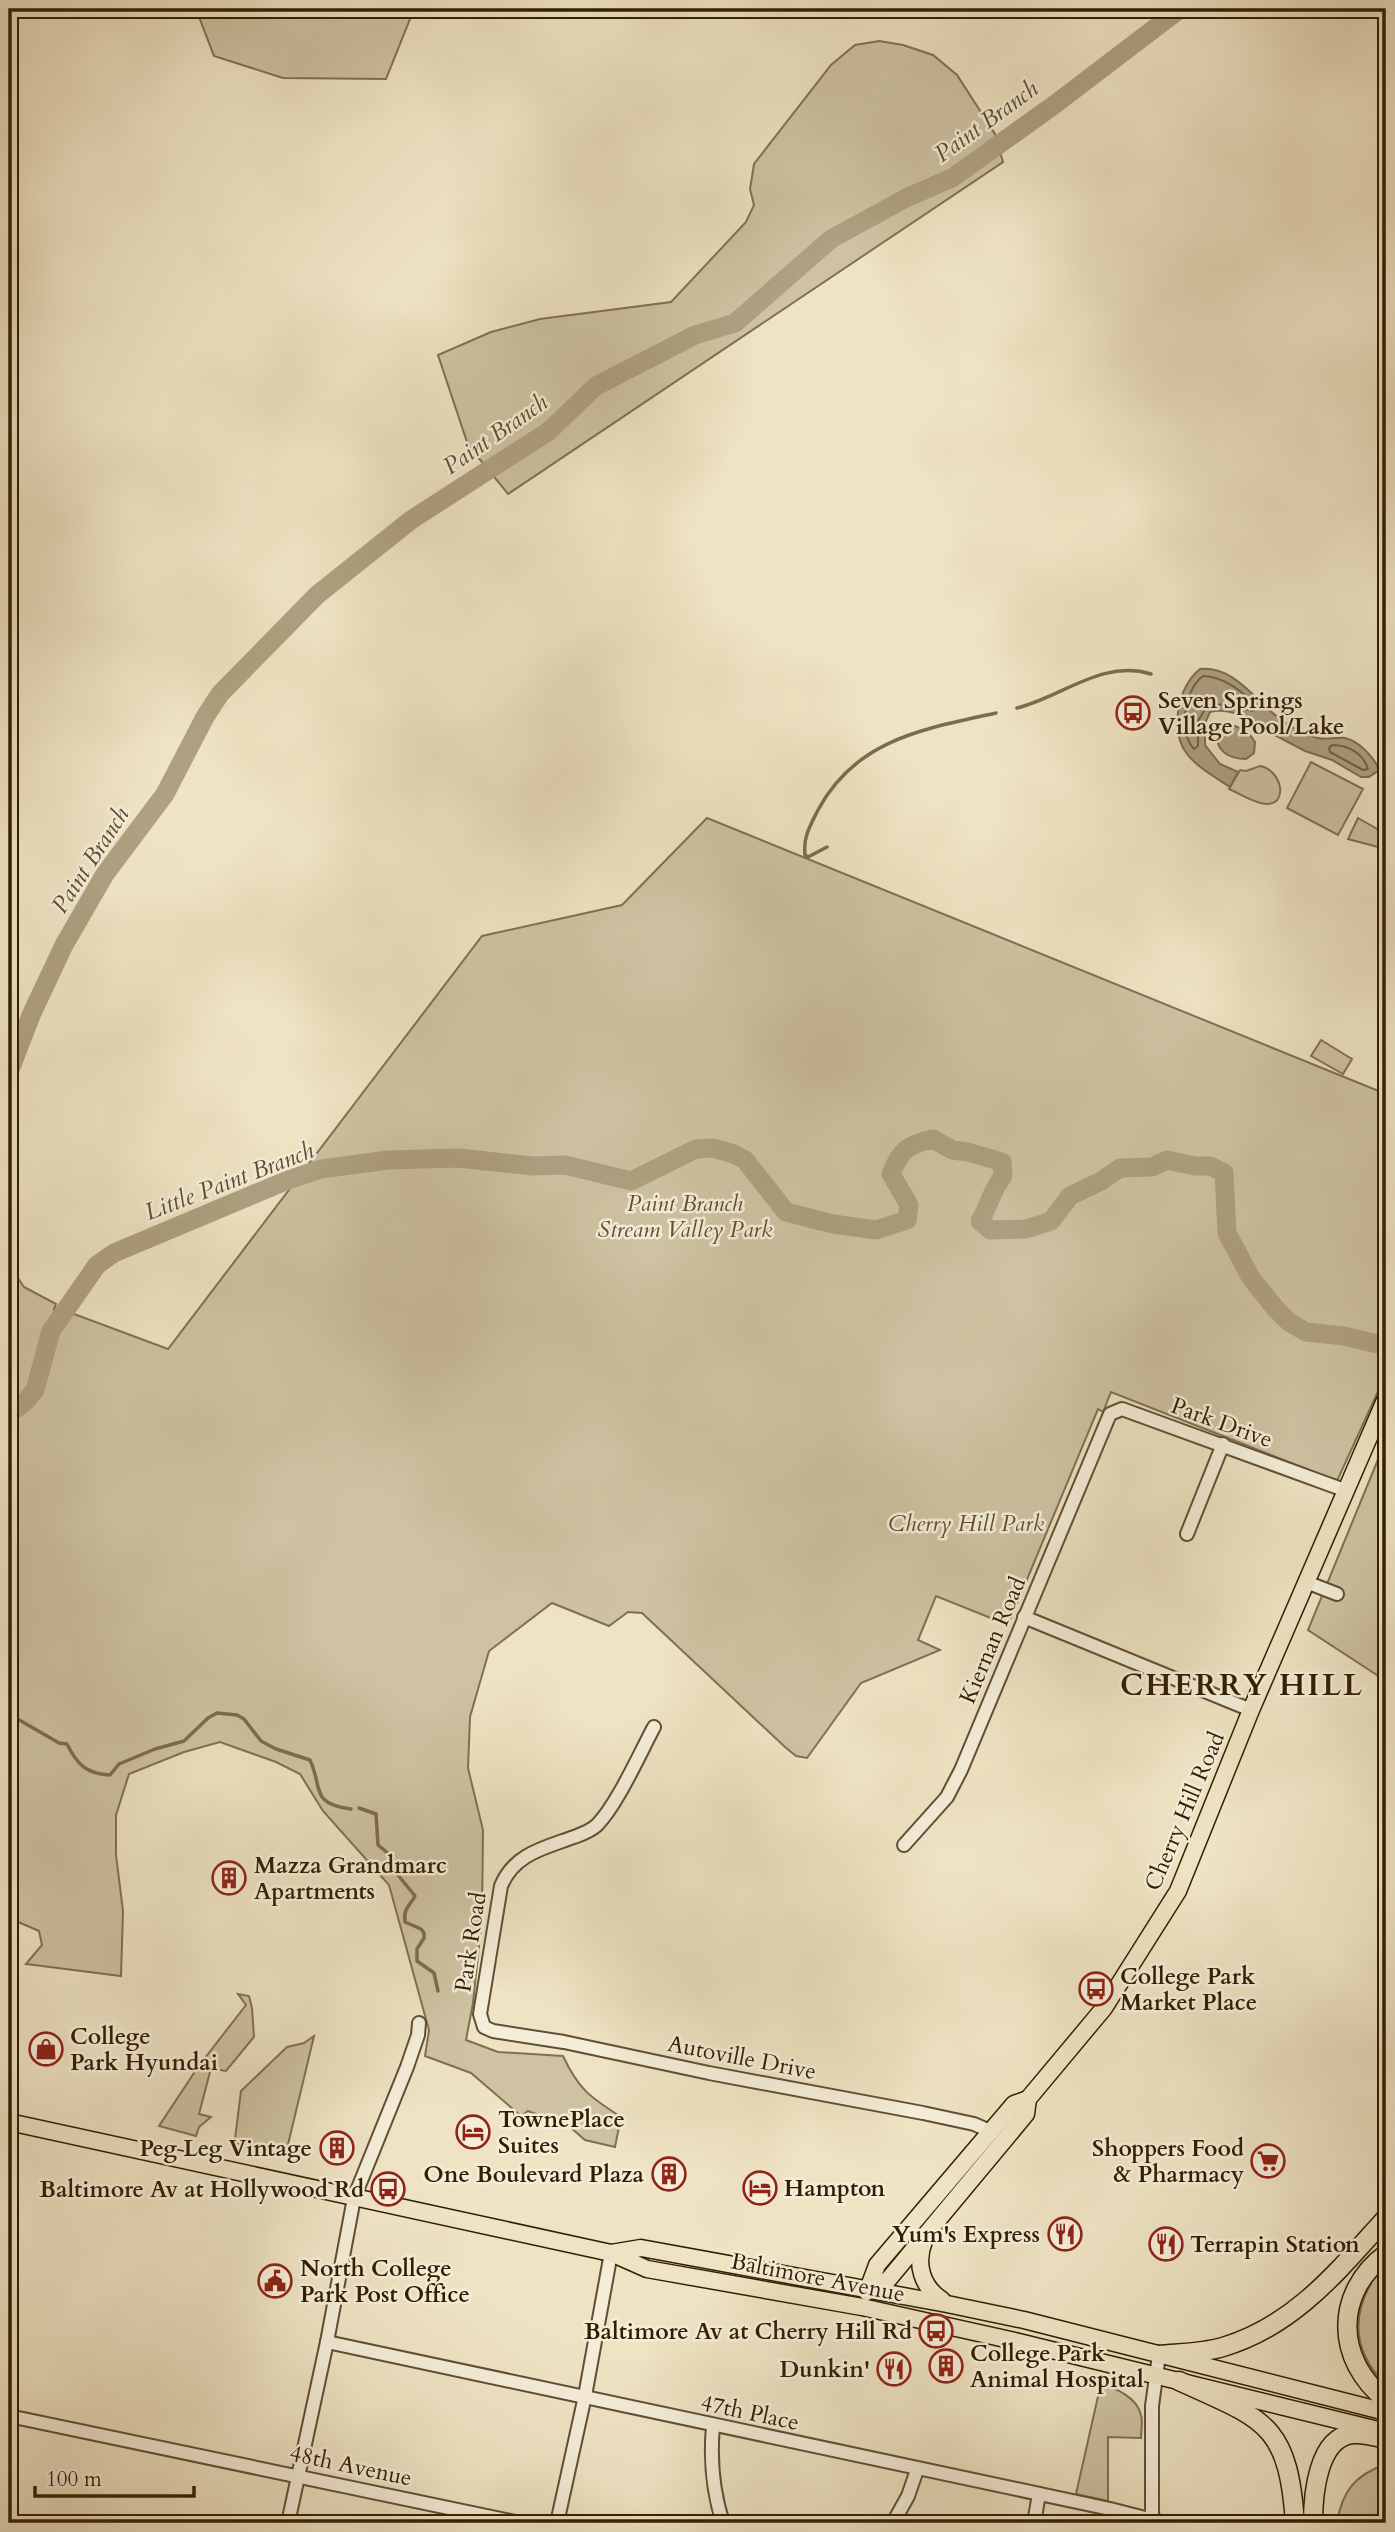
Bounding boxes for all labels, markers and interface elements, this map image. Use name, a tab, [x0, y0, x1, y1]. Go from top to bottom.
water label: Paint Branch	[928, 72, 1045, 170]
water label: Paint Branch	[436, 386, 555, 483]
place label: Seven Springs Village Pool/Lake	[1158, 685, 1344, 742]
bus stop icon: Seven Springs Village Pool/Lake	[1114, 694, 1152, 732]
water label: Paint Branch	[44, 800, 137, 920]
water label: Little Paint Branch	[140, 1134, 319, 1229]
park label: Paint Branch Stream Valley Park	[598, 1188, 773, 1245]
street label: Park Drive	[1167, 1390, 1277, 1455]
park label: Cherry Hill Park	[888, 1508, 1045, 1539]
street label: Kiernan Road	[952, 1571, 1033, 1708]
district label: CHERRY HILL	[1120, 1665, 1364, 1706]
street label: Cherry Hill Road	[1137, 1726, 1232, 1895]
place label: Mazza Grandmarc Apartments	[254, 1850, 447, 1907]
building icon: Mazza Grandmarc Apartments	[210, 1859, 248, 1897]
street label: Park Road	[447, 1889, 494, 1994]
place label: College Park Market Place	[1120, 1961, 1257, 2018]
bus stop icon: College Park Market Place	[1077, 1970, 1115, 2008]
place label: College Park Hyundai	[70, 2021, 218, 2078]
street label: Autoville Drive	[665, 2028, 819, 2087]
shop icon: College Park Hyundai	[27, 2030, 65, 2068]
place label: TownePlace Suites	[498, 2104, 625, 2161]
hotel icon: TownePlace Suites	[454, 2113, 492, 2151]
building icon: Peg Leg Vintage	[318, 2129, 356, 2167]
place label: Peg Leg Vintage	[139, 2133, 312, 2164]
place label: Shoppers Food & Pharmacy	[1092, 2133, 1244, 2190]
supermarket icon: Shoppers Food & Pharmacy	[1249, 2142, 1287, 2180]
building icon: One Boulevard Plaza	[650, 2155, 688, 2193]
place label: One Boulevard Plaza	[423, 2159, 645, 2190]
hotel icon: Hampton	[741, 2169, 779, 2207]
bus stop icon: Baltimore Av at Hollywood Rd	[369, 2170, 407, 2208]
place label: Hampton	[784, 2173, 885, 2204]
place label: Baltimore Av at Hollywood Rd	[39, 2174, 364, 2205]
restaurant icon: Yum's Express	[1046, 2215, 1084, 2253]
place label: Yum's Express	[892, 2219, 1040, 2250]
restaurant icon: Terrapin Station	[1147, 2225, 1185, 2263]
place label: Terrapin Station	[1190, 2229, 1360, 2260]
street label: Baltimore Avenue	[728, 2245, 908, 2310]
place label: North College Park Post Office	[300, 2253, 470, 2310]
public building icon: North College Park Post Office	[256, 2262, 294, 2300]
bus stop icon: Baltimore Av at Cherry Hill Rd	[917, 2312, 955, 2350]
place label: Baltimore Av at Cherry Hill Rd	[584, 2316, 912, 2347]
place label: College Park Animal Hospital	[970, 2338, 1144, 2395]
building icon: College Park Animal Hospital	[927, 2347, 965, 2385]
restaurant icon: Dunkin'	[875, 2350, 913, 2388]
place label: Dunkin'	[780, 2354, 870, 2385]
street label: 47th Place	[698, 2387, 802, 2438]
street label: 48th Avenue	[287, 2437, 415, 2494]
scale bar	[35, 2455, 194, 2499]
text: 100 m	[46, 2465, 102, 2494]

